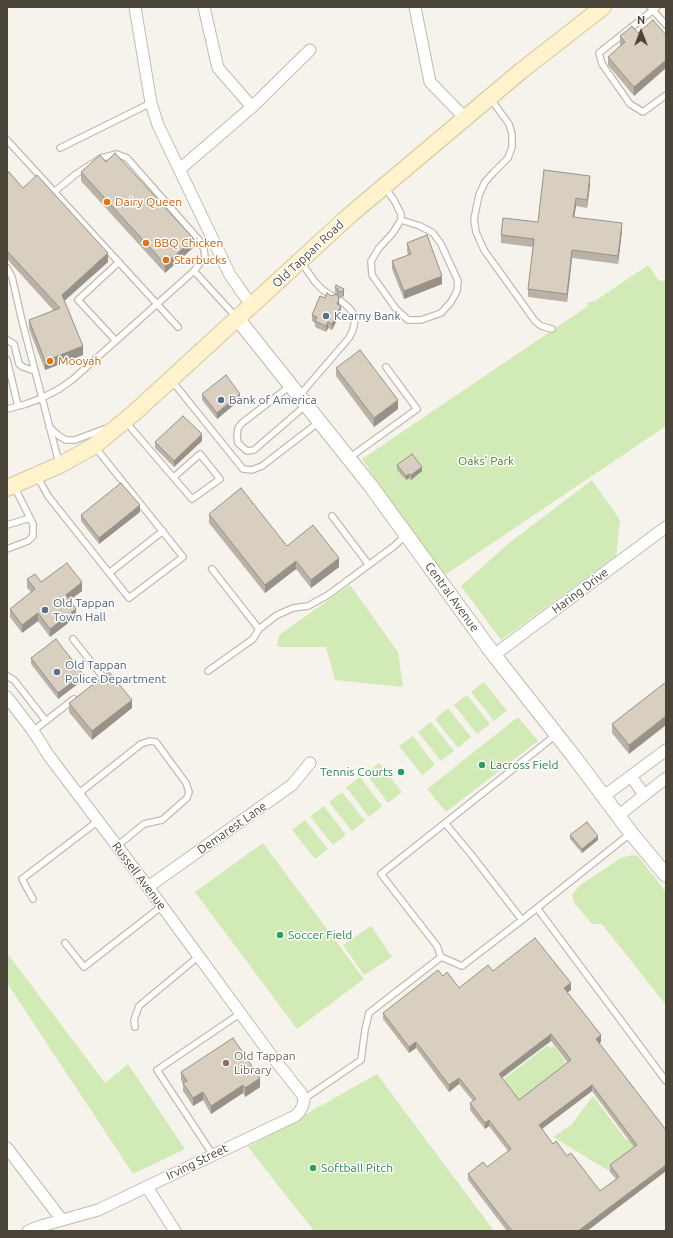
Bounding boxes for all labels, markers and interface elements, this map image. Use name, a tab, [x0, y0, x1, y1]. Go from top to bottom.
north arrow	[621, 12, 661, 52]
text: N	[637, 14, 645, 26]
place label: Dairy Queen	[115, 195, 182, 209]
marker: Dairy Queen	[102, 197, 112, 207]
street label: Old Tappan Road	[269, 217, 347, 291]
place label: BBQ Chicken	[154, 236, 223, 250]
marker: BBQ Chicken	[141, 238, 151, 248]
place label: Starbucks	[174, 253, 226, 267]
marker: Starbucks	[161, 255, 171, 265]
place label: Kearny Bank	[334, 309, 400, 323]
marker: Kearny Bank	[321, 311, 331, 321]
place label: Mooyah	[58, 354, 101, 368]
marker: Mooyah	[45, 356, 55, 366]
place label: Bank of America	[229, 393, 317, 407]
marker: Bank of America	[216, 395, 226, 405]
park label: Oaks' Park	[458, 454, 514, 468]
street label: Central Avenue	[422, 559, 482, 635]
street label: Haring Drive	[549, 565, 611, 617]
place label: Old Tappan Town Hall	[53, 596, 115, 624]
marker: Old Tappan Town Hall	[40, 605, 50, 615]
place label: Old Tappan Police Department	[65, 658, 166, 686]
marker: Old Tappan Police Department	[52, 667, 62, 677]
place label: Lacross Field	[490, 758, 559, 772]
marker: Lacross Field	[477, 760, 487, 770]
place label: Tennis Courts	[320, 765, 393, 779]
marker: Tennis Courts	[396, 767, 406, 777]
street label: Demarest Lane	[195, 799, 269, 857]
street label: Russell Avenue	[109, 839, 169, 913]
place label: Soccer Field	[288, 928, 352, 942]
marker: Soccer Field	[275, 930, 285, 940]
place label: Old Tappan Library	[234, 1049, 296, 1077]
marker: Old Tappan Library	[221, 1058, 231, 1068]
street label: Irving Street	[164, 1141, 230, 1183]
place label: Softball Pitch	[321, 1161, 393, 1175]
marker: Softball Pitch	[308, 1163, 318, 1173]

